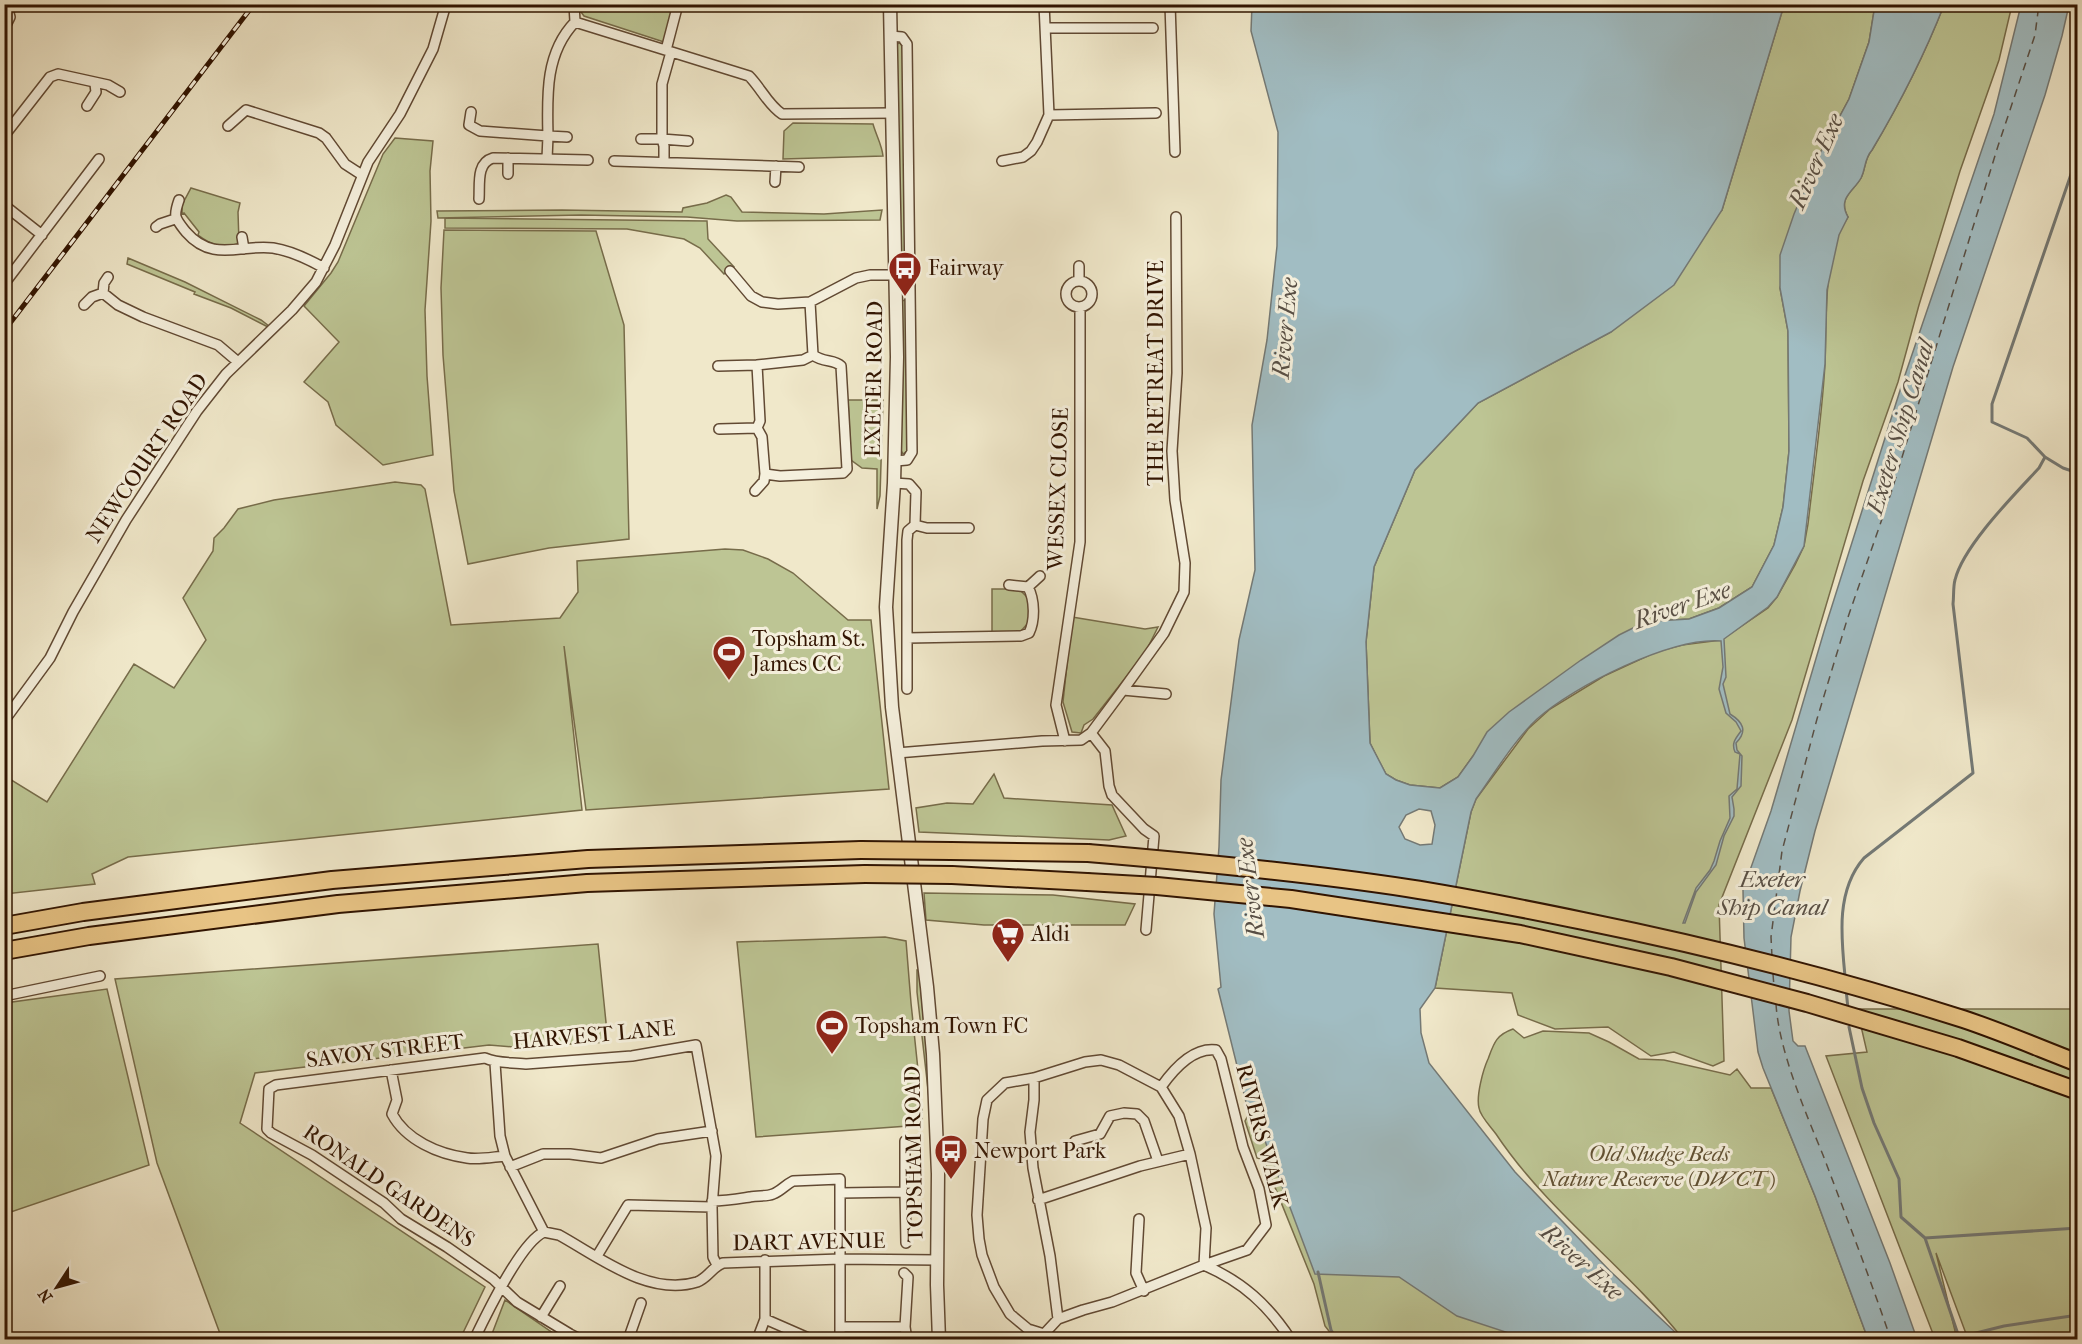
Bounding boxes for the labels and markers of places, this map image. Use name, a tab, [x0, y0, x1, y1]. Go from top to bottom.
bus stop icon: Fairway	[887, 250, 923, 297]
place label: Fairway	[928, 255, 1005, 281]
place label: Topsham St. James CC	[750, 626, 865, 677]
sports icon: Topsham St. James CC	[711, 634, 747, 681]
supermarket icon: Aldi	[990, 916, 1026, 963]
place label: Aldi	[1030, 921, 1070, 947]
sports icon: Topsham Town FC	[814, 1008, 850, 1055]
place label: Topsham Town FC	[855, 1013, 1028, 1039]
bus stop icon: Newport Park	[933, 1133, 969, 1180]
place label: Newport Park	[974, 1138, 1107, 1164]

